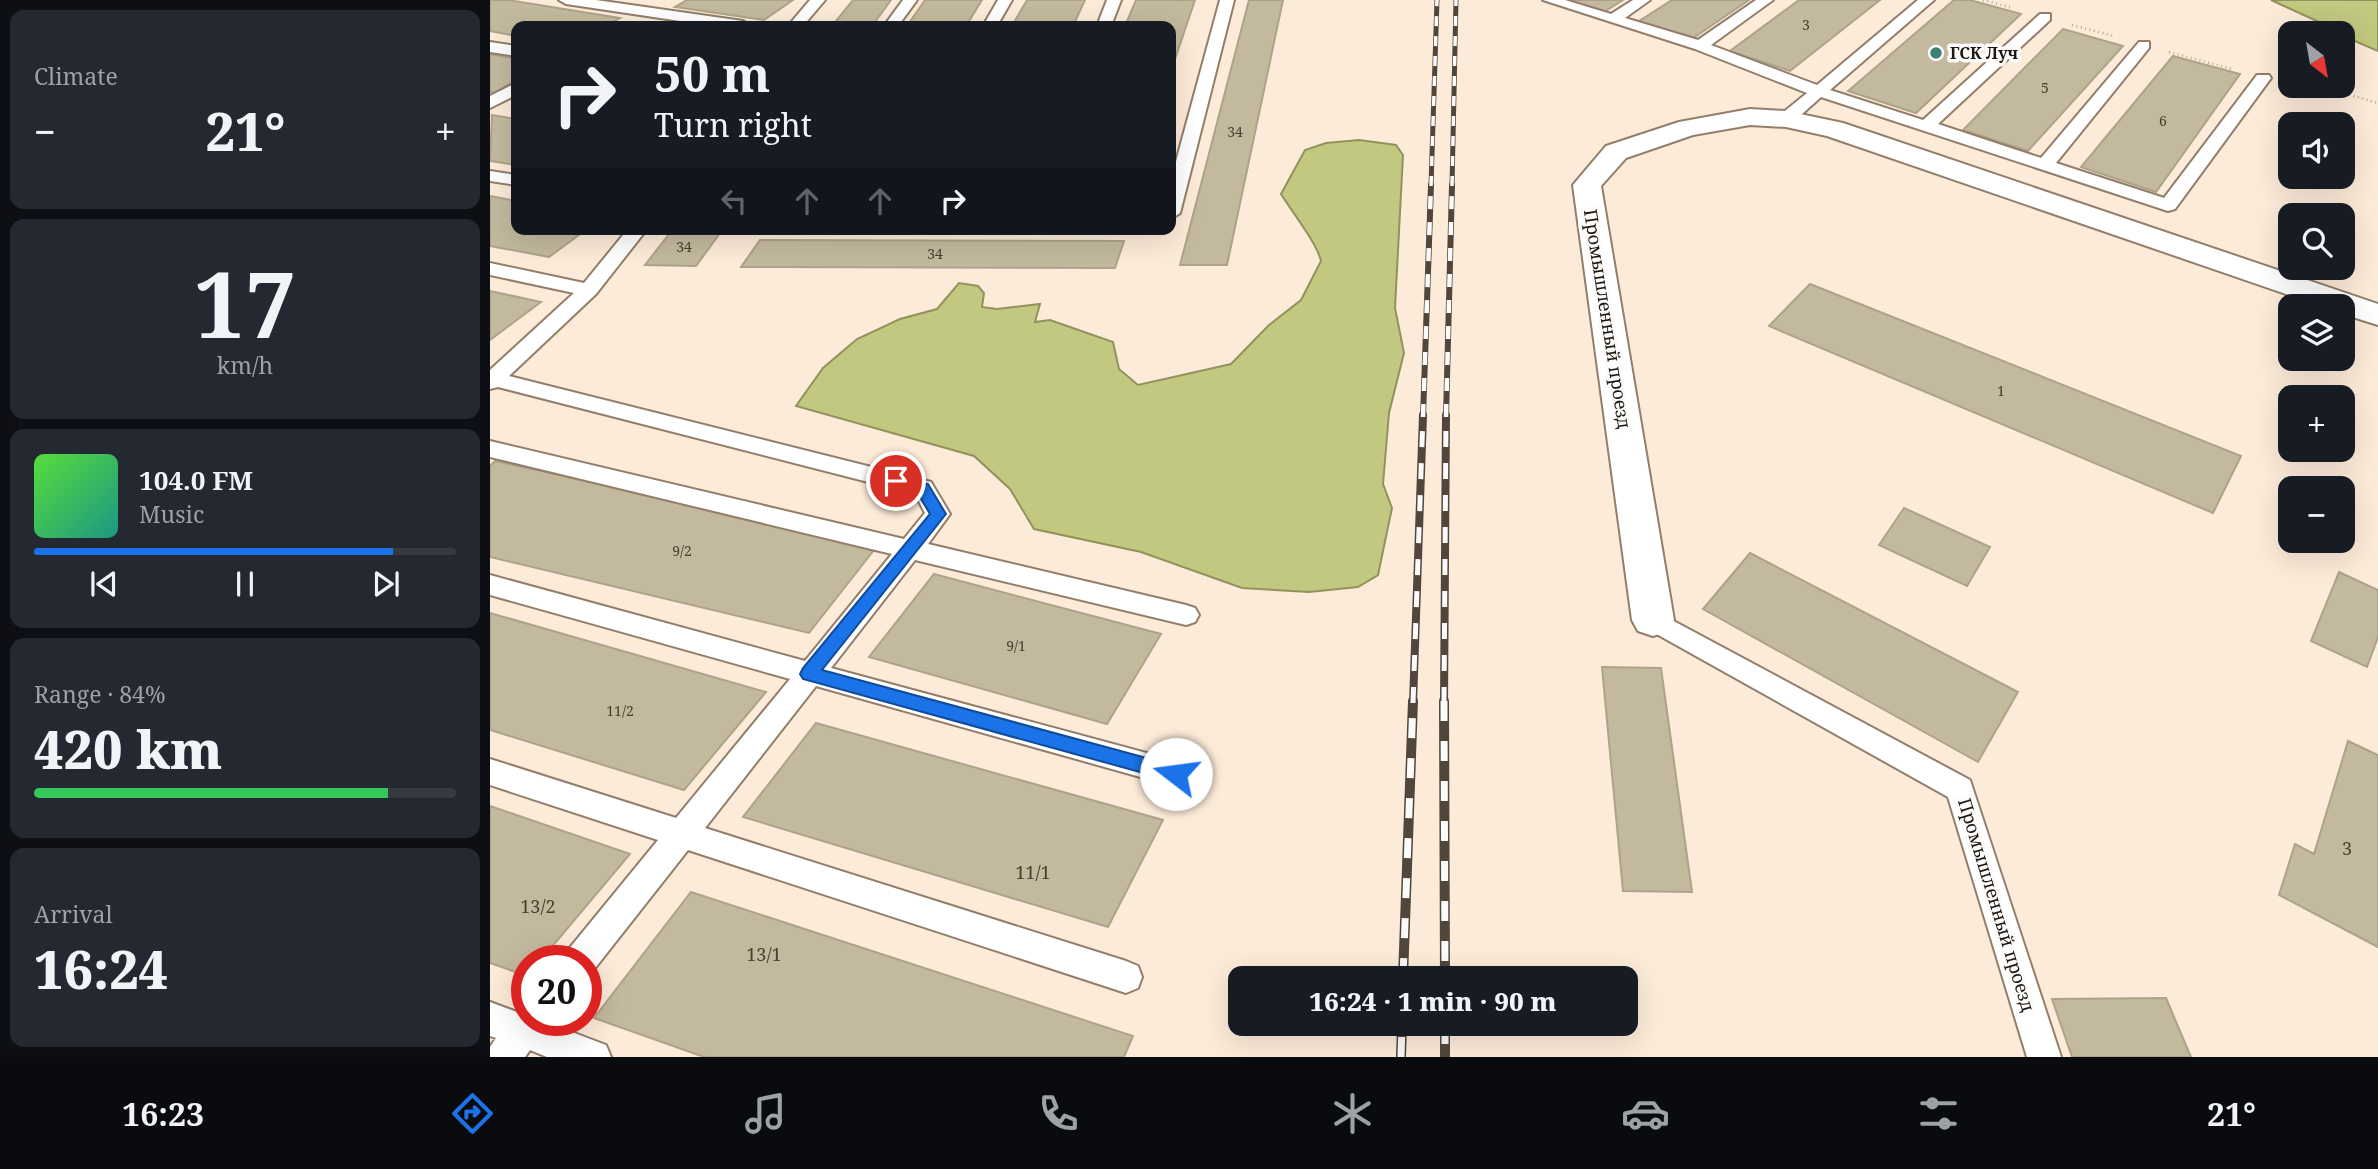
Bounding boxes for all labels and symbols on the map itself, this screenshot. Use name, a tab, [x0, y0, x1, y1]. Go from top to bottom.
house number: 3	[1802, 15, 1810, 34]
north arrow	[2278, 21, 2356, 98]
place label: ГСК Луч	[1950, 42, 2019, 64]
marker: ГСК Луч	[1928, 45, 1944, 61]
house number: 5	[2041, 78, 2049, 97]
house number: 6	[2159, 111, 2167, 130]
house number: 34	[1227, 122, 1243, 141]
street label: Промышленный проезд	[1579, 207, 1637, 430]
house number: 34	[676, 237, 692, 256]
house number: 34	[927, 244, 943, 263]
house number: 1	[1997, 381, 2005, 400]
pin	[866, 451, 926, 511]
house number: 9/2	[672, 541, 692, 560]
house number: 9/1	[1006, 636, 1026, 655]
house number: 11/2	[606, 701, 634, 720]
position arrow	[1139, 737, 1213, 811]
street label: Промышленный проезд	[1953, 795, 2041, 1014]
house number: 3	[2342, 836, 2352, 860]
house number: 11/1	[1015, 860, 1051, 884]
house number: 13/2	[520, 894, 556, 918]
house number: 13/1	[746, 942, 782, 966]
speed limit sign: 20	[511, 945, 602, 1036]

